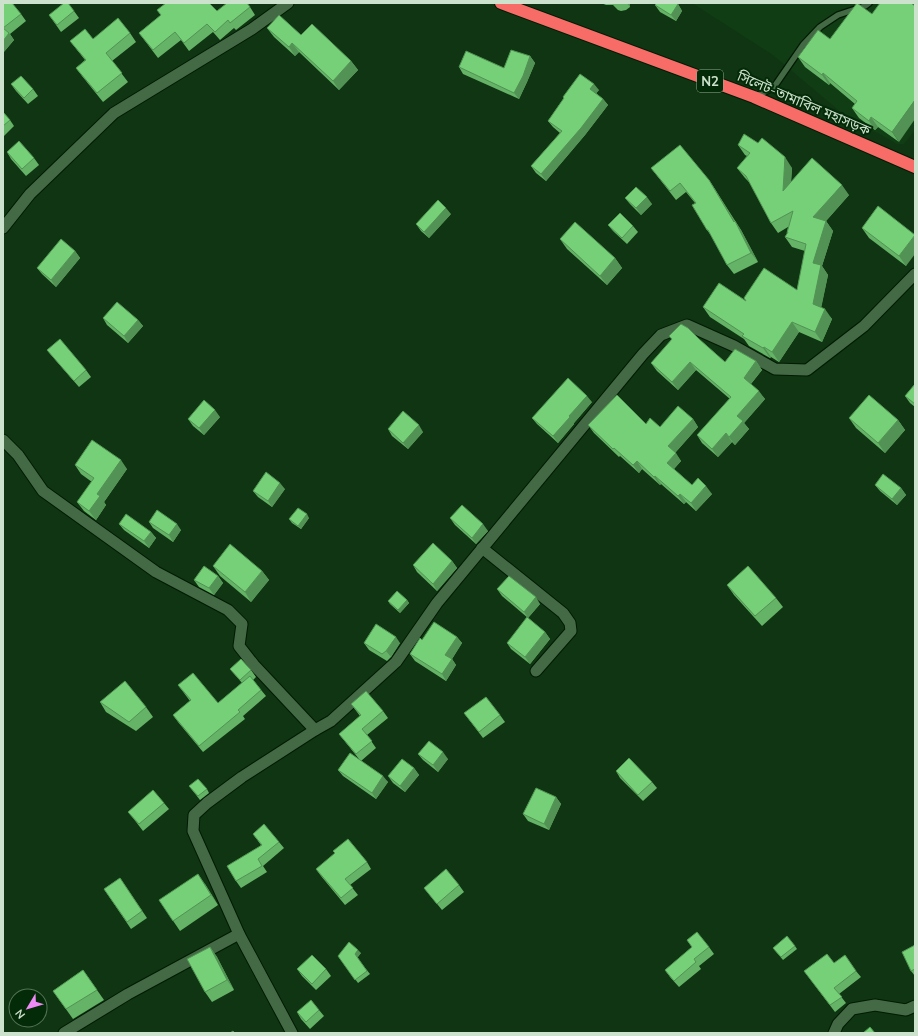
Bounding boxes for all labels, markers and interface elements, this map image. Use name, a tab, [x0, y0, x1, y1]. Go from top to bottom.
street label: সিলেট-তামাবিল মহাসড়ক	[734, 66, 874, 139]
road number: N2	[697, 70, 723, 92]
north arrow	[8, 988, 48, 1028]
text: N	[12, 1007, 28, 1022]

